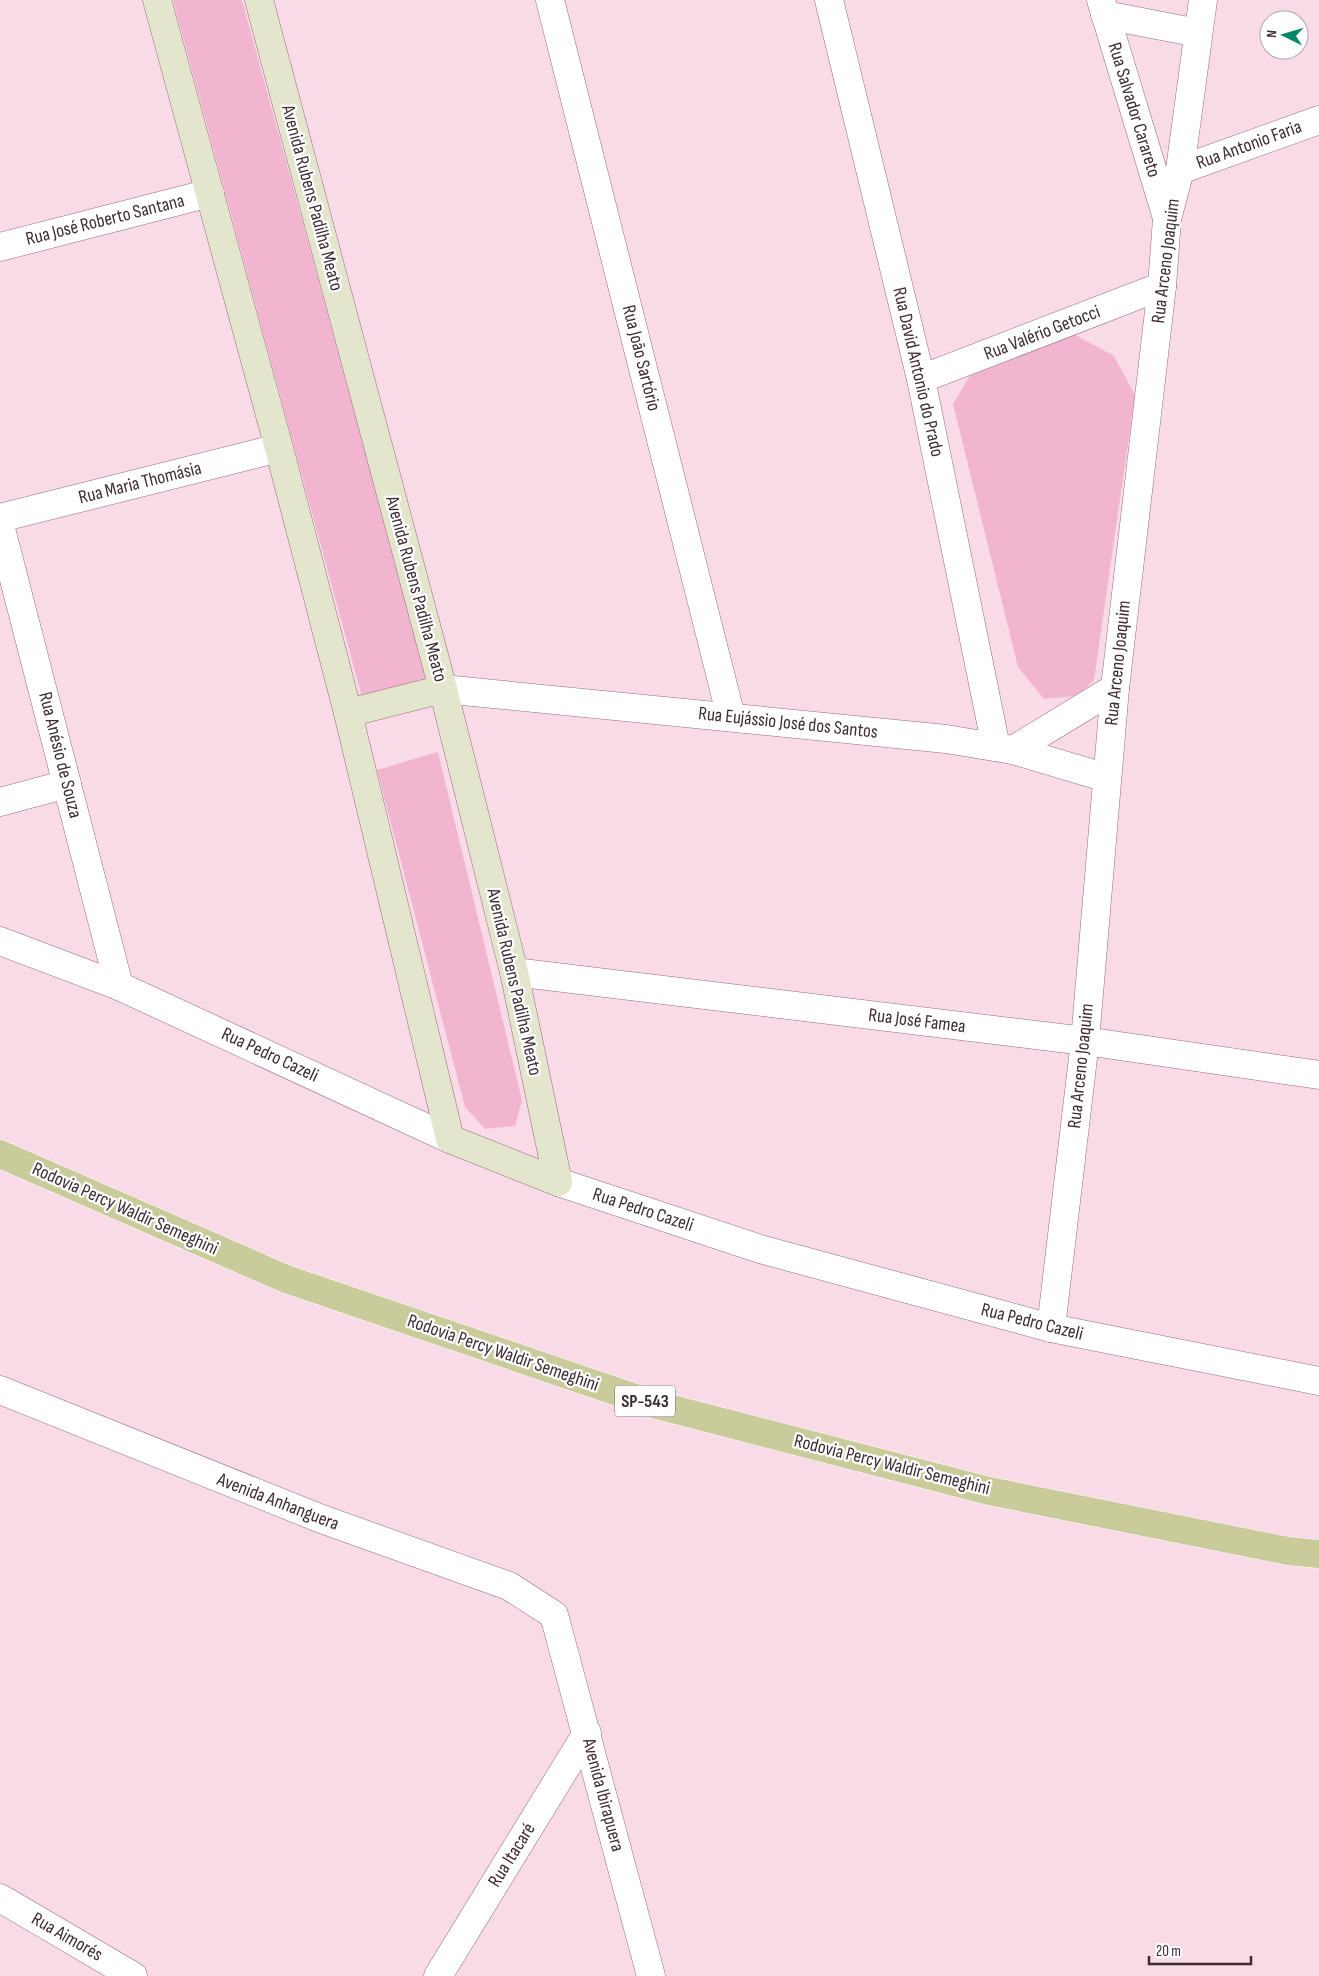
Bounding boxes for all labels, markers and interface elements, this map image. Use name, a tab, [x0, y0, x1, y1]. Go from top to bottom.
north arrow	[1259, 10, 1309, 60]
text: N	[1263, 29, 1280, 38]
street label: Rua Salvador Carareto	[1103, 40, 1165, 180]
street label: Avenida Rubens Padilha Meato	[276, 102, 348, 293]
street label: Rua Antonio Faria	[1193, 115, 1305, 175]
street label: Rua José Roberto Santana	[23, 189, 187, 251]
street label: Rua Arceno Joaquim	[1147, 197, 1185, 325]
street label: Rua David Antonio do Prado	[887, 285, 949, 459]
street label: Rua Valério Getocci	[981, 300, 1103, 366]
street label: Rua João Sartório	[617, 303, 665, 413]
street label: Rua Maria Thomásia	[76, 457, 204, 509]
street label: Avenida Rubens Padilha Meato	[380, 493, 452, 684]
street label: Rua Arceno Joaquim	[1100, 599, 1136, 727]
street label: Rua Anésio de Souza	[33, 690, 87, 820]
street label: Rua Eujássio José dos Santos	[697, 702, 879, 744]
street label: Avenida Rubens Padilha Meato	[481, 885, 547, 1078]
street label: Rua Arceno Joaquim	[1063, 1002, 1099, 1130]
street label: Rua José Famea	[867, 1004, 967, 1038]
street label: Rua Pedro Cazeli	[218, 1022, 322, 1088]
street label: Rodovia Percy Waldir Semeghini	[28, 1158, 222, 1260]
street label: Rua Pedro Cazeli	[590, 1183, 696, 1237]
street label: Rua Pedro Cazeli	[978, 1298, 1086, 1346]
street label: Rodovia Percy Waldir Semeghini	[404, 1309, 602, 1397]
road number: SP-543	[615, 1385, 675, 1416]
street label: Rodovia Percy Waldir Semeghini	[792, 1430, 992, 1500]
street label: Avenida Anhanguera	[213, 1468, 342, 1536]
street label: Avenida Ibirapuera	[577, 1735, 629, 1854]
street label: Rua Itacaré	[483, 1819, 541, 1891]
street label: Rua Aimorés	[27, 1907, 107, 1967]
scale bar	[1149, 1934, 1252, 1966]
text: 20 m	[1156, 1942, 1181, 1961]

